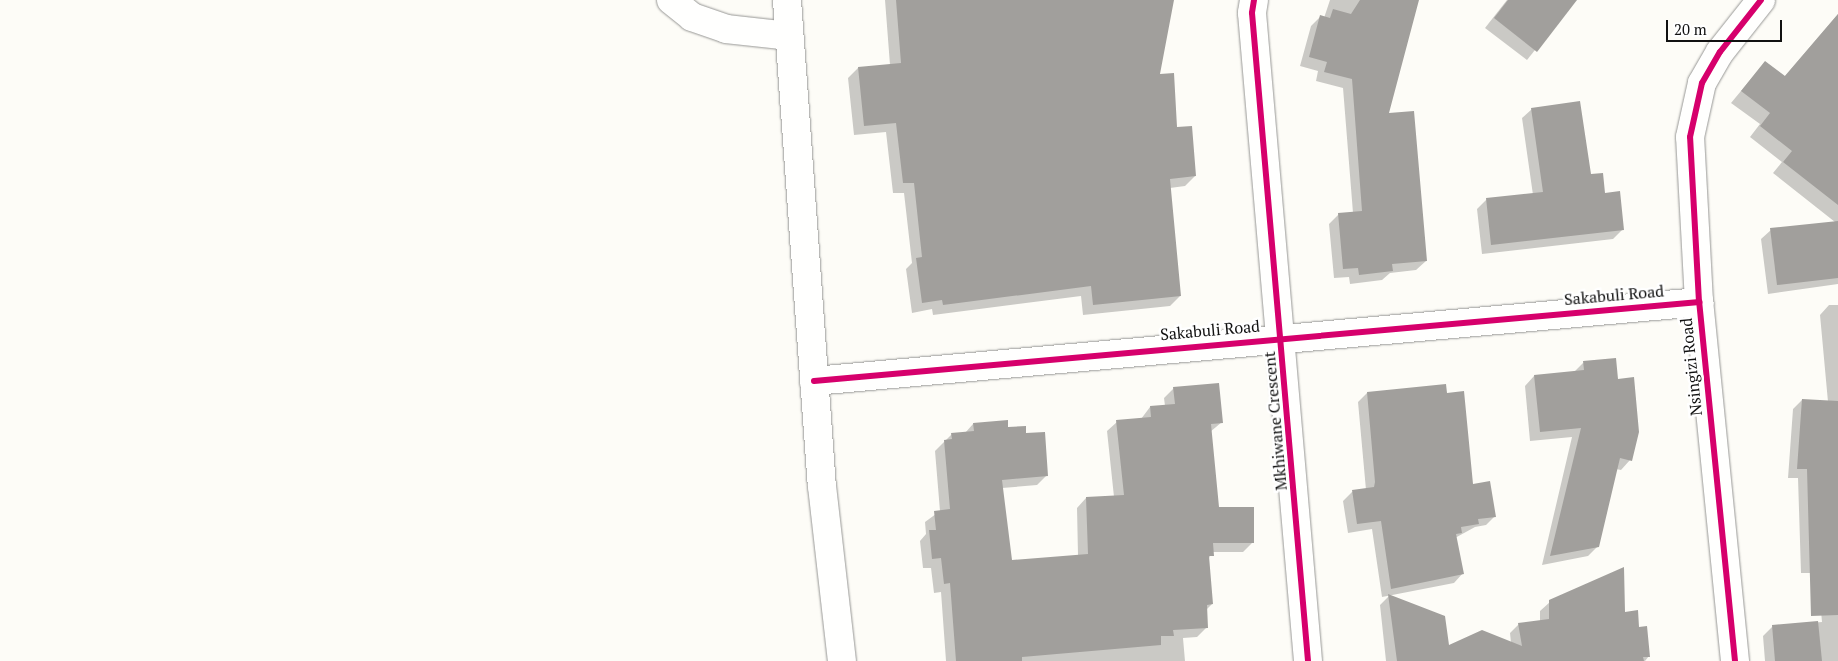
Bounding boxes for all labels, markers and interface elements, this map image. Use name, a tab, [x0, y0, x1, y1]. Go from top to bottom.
scale bar	[1668, 10, 1784, 42]
text: 20 m	[1674, 19, 1707, 39]
street label: Sakabuli Road	[1563, 281, 1665, 309]
street label: Sakabuli Road	[1159, 316, 1261, 344]
street label: Nsingizi Road	[1676, 317, 1706, 417]
street label: Mkhiwane Crescent	[1259, 351, 1291, 491]

